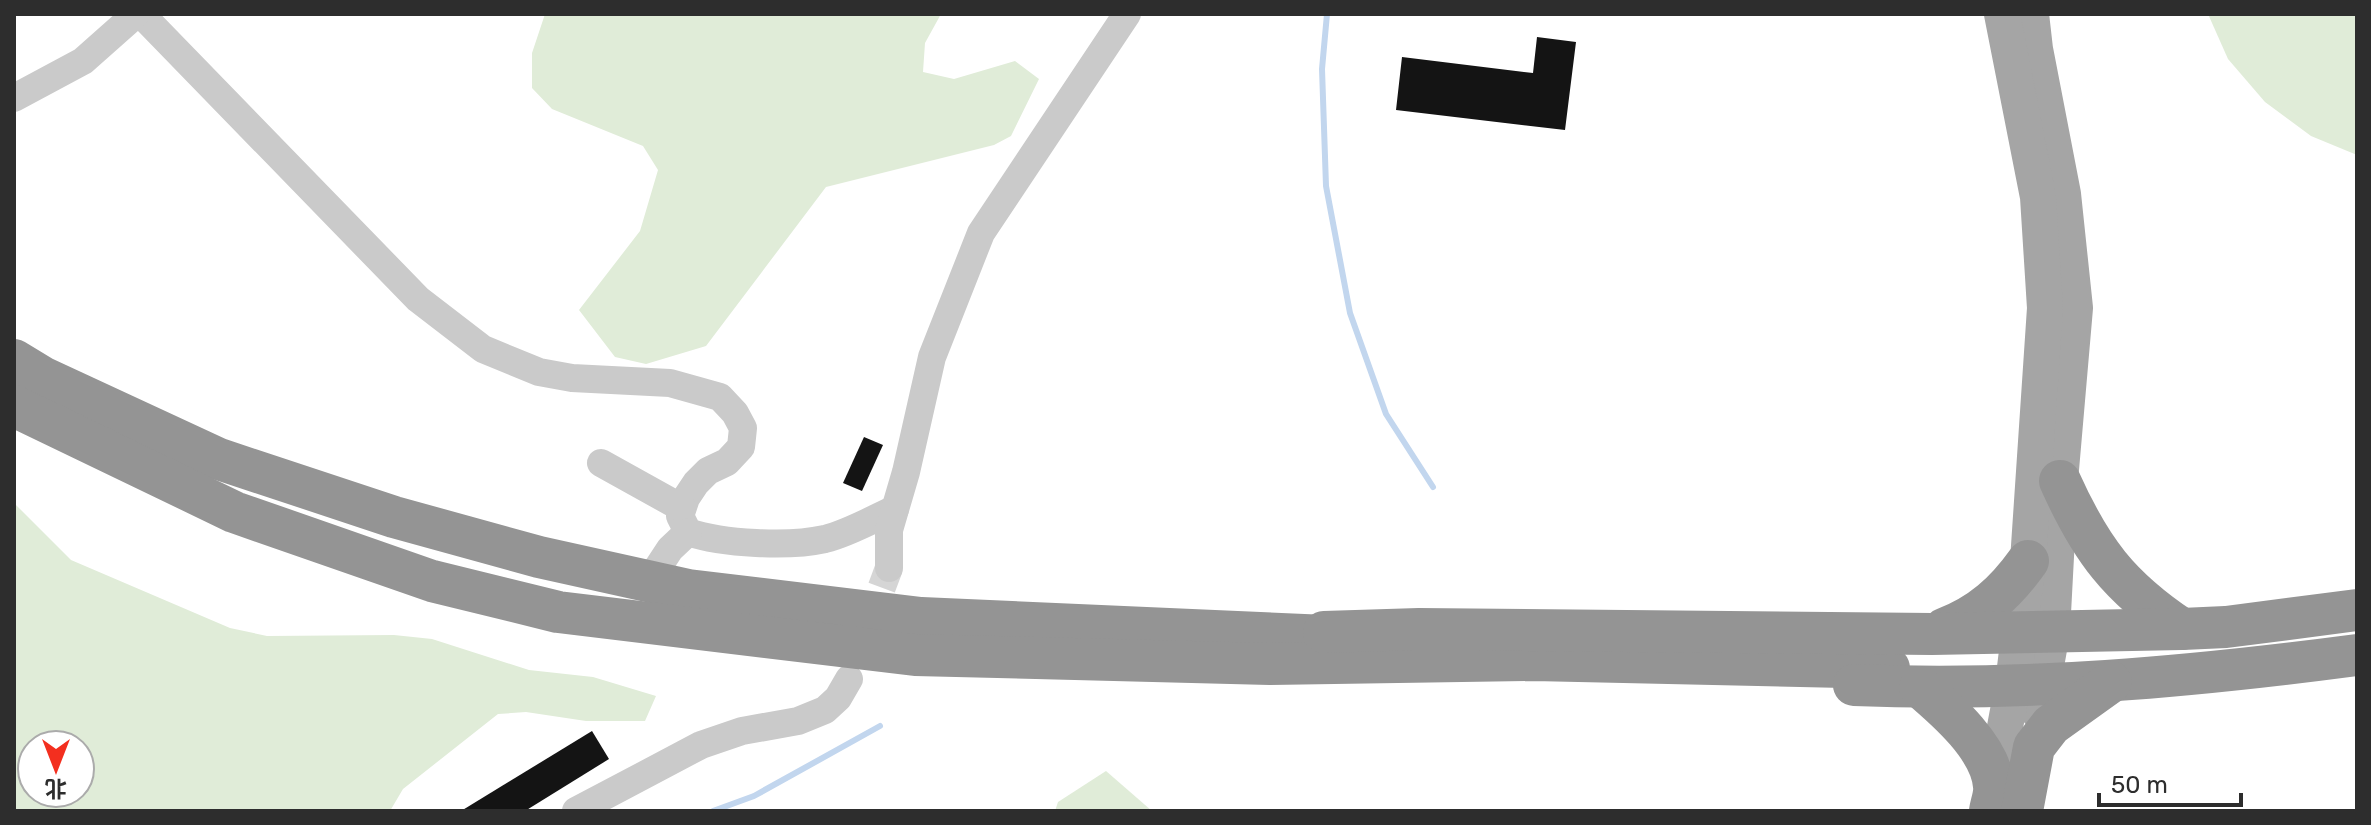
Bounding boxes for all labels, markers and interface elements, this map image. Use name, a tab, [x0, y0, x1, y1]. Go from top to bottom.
north arrow	[16, 729, 96, 809]
scale bar	[2099, 757, 2241, 807]
text: 50 m	[2111, 771, 2168, 799]
text: 北	[45, 775, 67, 802]

